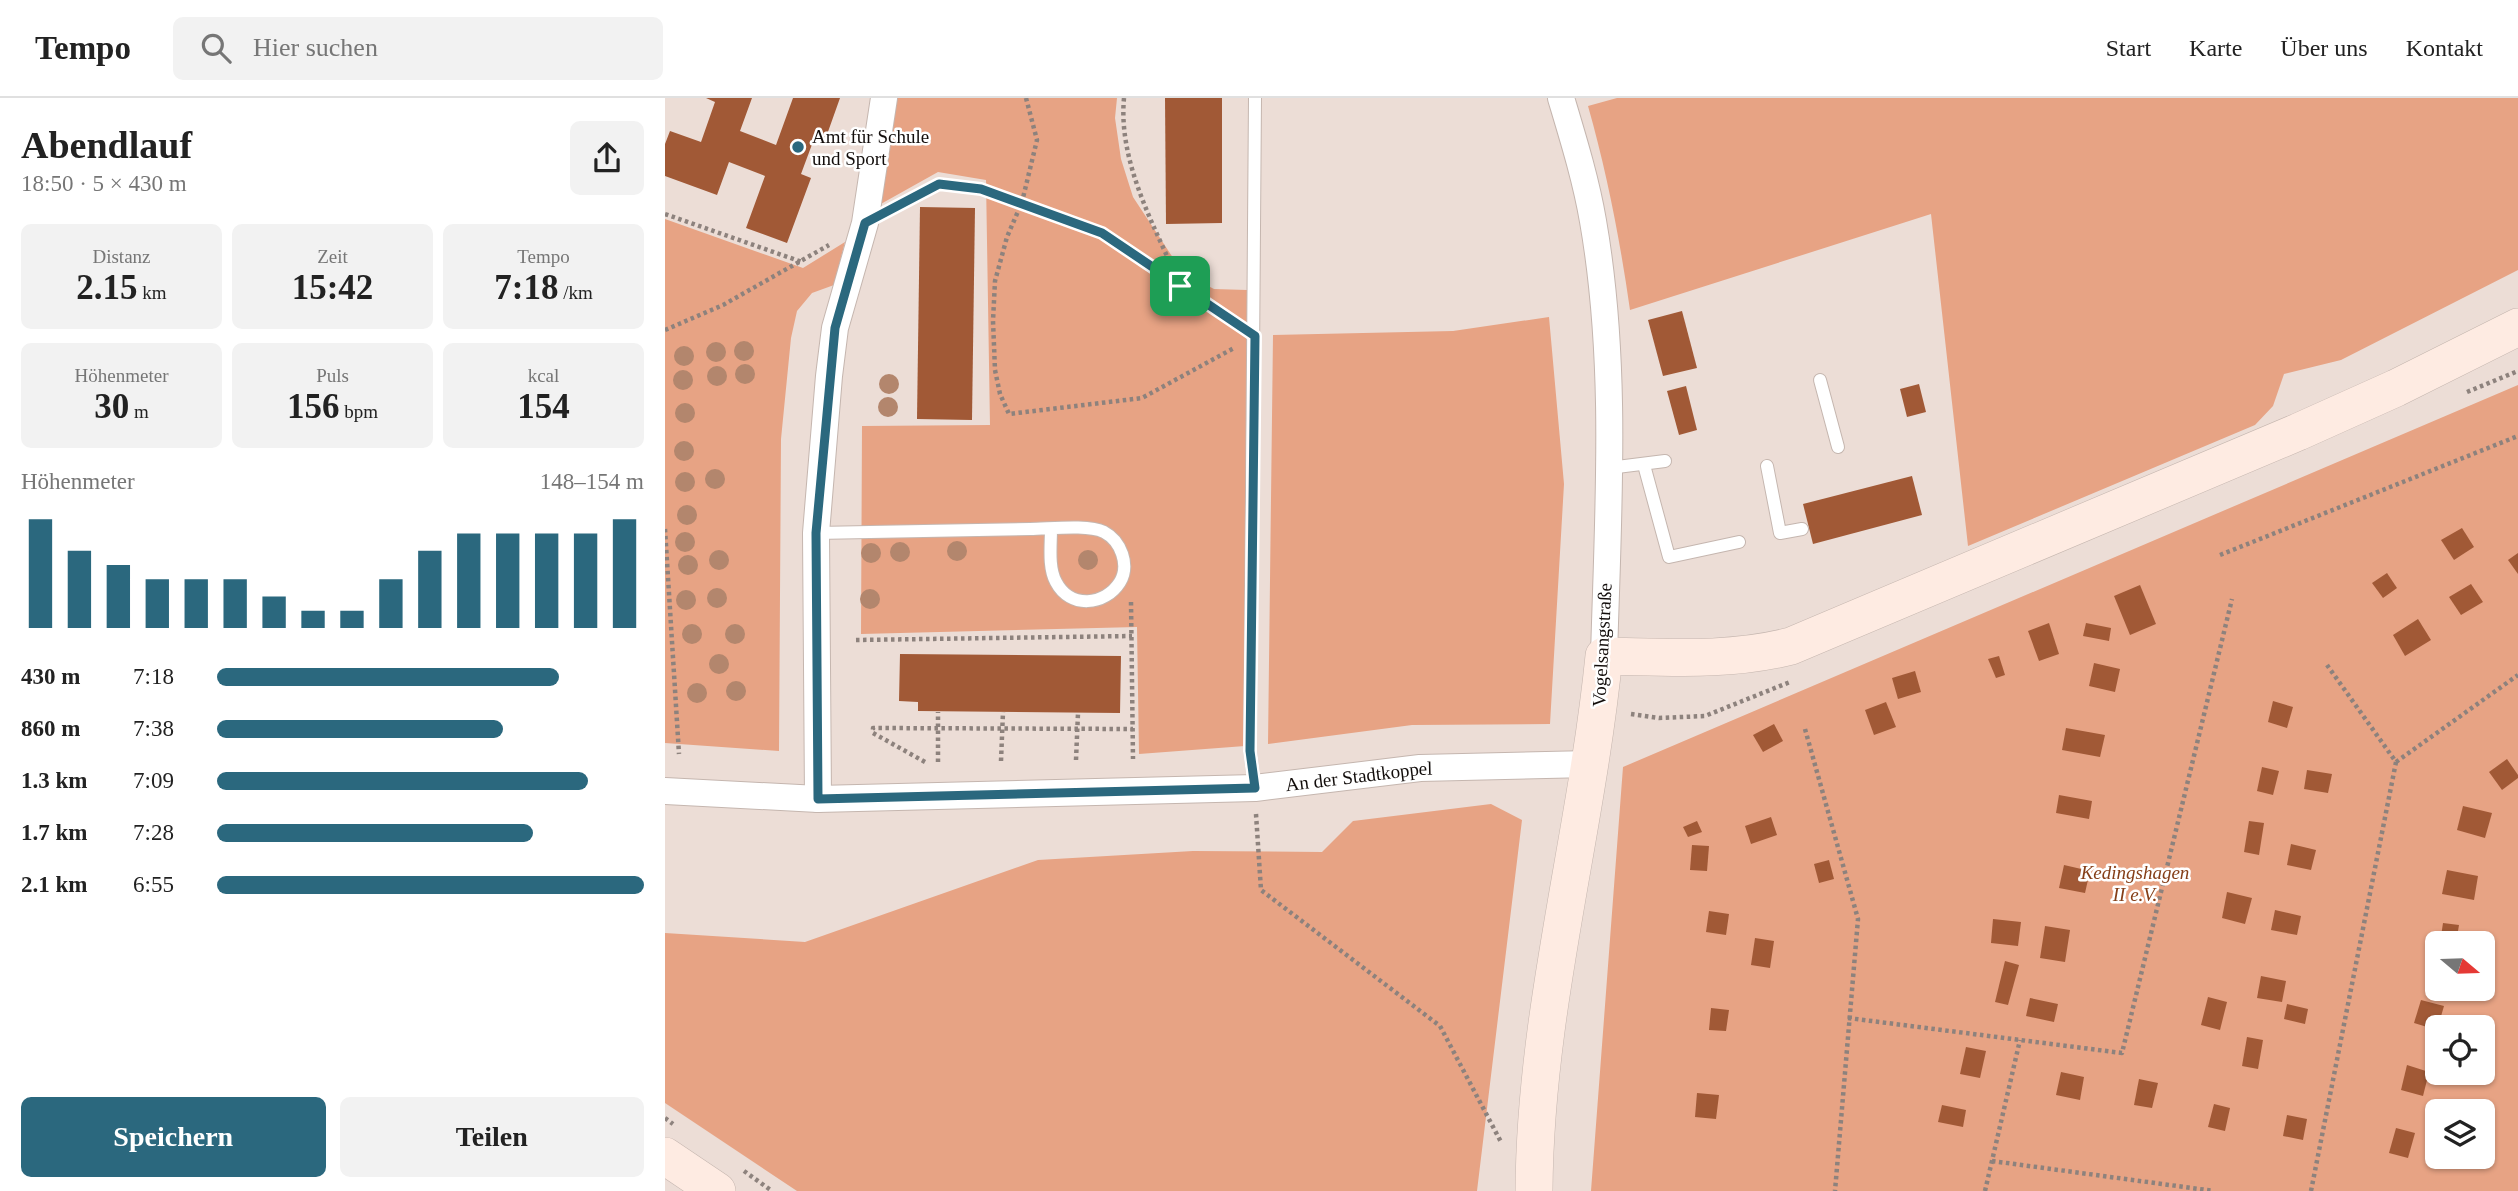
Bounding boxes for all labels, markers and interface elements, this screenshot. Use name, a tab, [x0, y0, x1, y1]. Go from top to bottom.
search box	[173, 17, 663, 80]
icon: search	[197, 29, 235, 67]
text: Tempo	[35, 30, 131, 66]
text: Hier suchen	[253, 33, 378, 62]
text: Start	[2106, 35, 2151, 61]
text: Karte	[2189, 35, 2242, 61]
text: Über uns	[2280, 35, 2368, 61]
text: Kontakt	[2406, 35, 2483, 61]
button: share	[570, 121, 644, 195]
text: Abendlauf	[21, 124, 192, 166]
place label: Amt für Schule und Sport	[812, 126, 929, 169]
marker: Amt für Schule und Sport	[790, 139, 806, 155]
text: 18:50 · 5 × 430 m	[21, 171, 187, 196]
text: Distanz	[92, 246, 151, 267]
text: Zeit	[317, 246, 348, 267]
text: Tempo	[517, 246, 570, 267]
pin	[1150, 256, 1210, 316]
icon: arrive	[1161, 267, 1199, 305]
text: 2.15	[76, 268, 138, 307]
text: 15:42	[292, 268, 373, 307]
text: 7:18	[494, 268, 558, 307]
text: km	[138, 282, 167, 303]
text: /km	[558, 282, 593, 303]
text: Höhenmeter	[75, 365, 168, 386]
text: Puls	[316, 365, 349, 386]
text: kcal	[528, 365, 559, 386]
text: 30	[94, 387, 129, 426]
text: 156	[287, 387, 339, 426]
text: 154	[517, 387, 570, 426]
text: m	[129, 401, 149, 422]
text: bpm	[339, 401, 378, 422]
text: Höhenmeter	[21, 469, 135, 494]
text: 148–154 m	[540, 469, 644, 494]
street label: Vogelsangstraße	[1588, 582, 1616, 708]
text: 430 m	[21, 664, 80, 689]
text: 7:18	[133, 664, 174, 689]
text: 860 m	[21, 716, 80, 741]
text: 7:38	[133, 716, 174, 741]
street label: An der Stadtkoppel	[1284, 757, 1433, 795]
text: 1.3 km	[21, 768, 87, 793]
text: 7:09	[133, 768, 174, 793]
text: 1.7 km	[21, 820, 87, 845]
text: 7:28	[133, 820, 174, 845]
park label: Kedingshagen II e.V.	[2080, 862, 2189, 905]
text: 2.1 km	[21, 872, 87, 897]
text: 6:55	[133, 872, 174, 897]
north arrow	[2425, 931, 2495, 1001]
map controls	[2425, 931, 2495, 1169]
button: locate	[2425, 1015, 2495, 1085]
button: Speichern	[21, 1097, 326, 1177]
button: Teilen	[340, 1097, 644, 1177]
button: layers	[2425, 1099, 2495, 1169]

